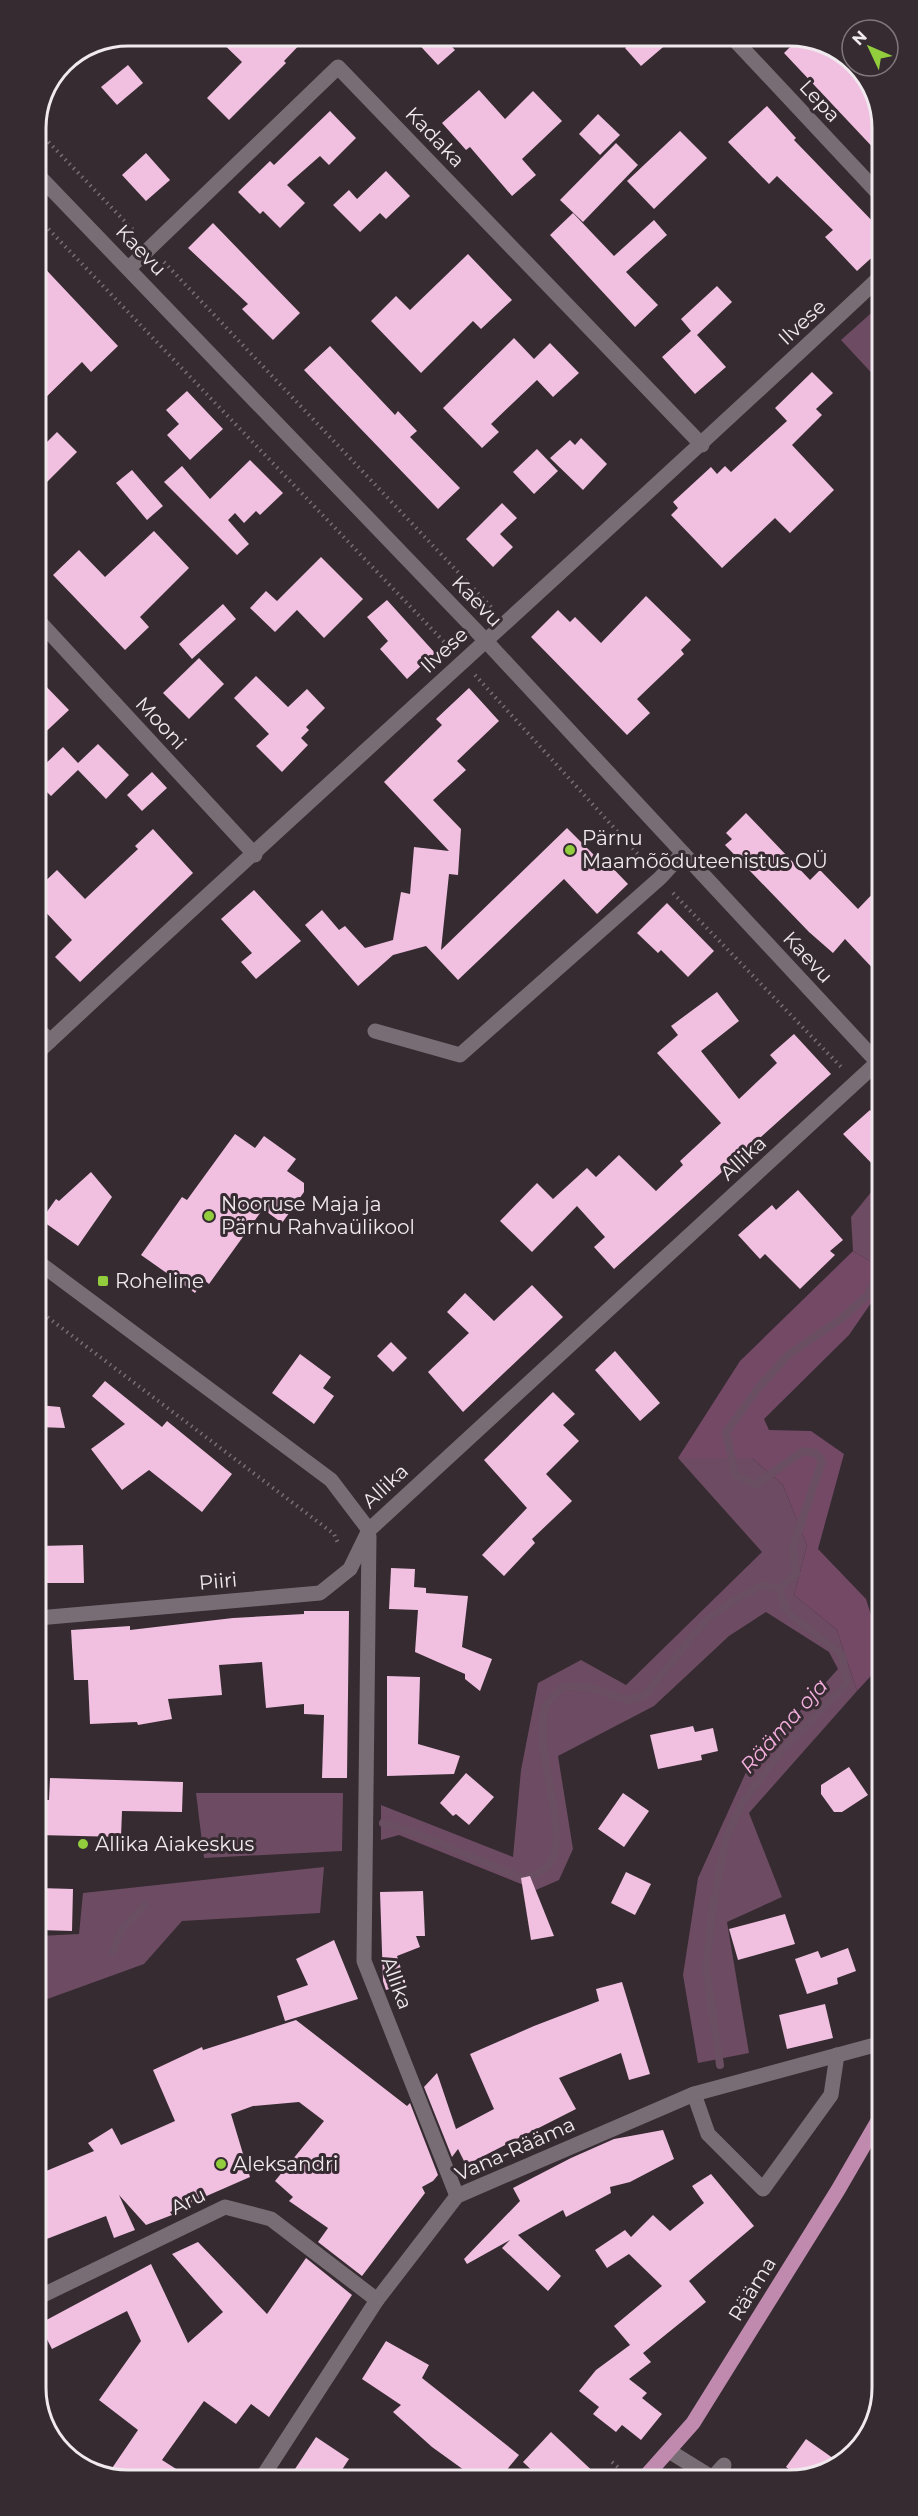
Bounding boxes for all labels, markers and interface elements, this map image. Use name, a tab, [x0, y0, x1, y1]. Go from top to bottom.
north arrow	[840, 18, 900, 78]
text: N	[848, 27, 871, 49]
street label: Lepa	[795, 75, 845, 127]
street label: Kadaka	[400, 102, 470, 172]
street label: Kaevu	[111, 219, 171, 281]
street label: Ilvese	[773, 294, 831, 350]
street label: Kaevu	[447, 570, 507, 632]
street label: Ilvese	[415, 622, 473, 678]
street label: Mooni	[131, 692, 191, 754]
place label: Pärnu Maamõõduteenistus OÜ	[582, 826, 828, 873]
marker: Pärnu Maamõõduteenistus OÜ	[563, 843, 577, 857]
street label: Kaevu	[778, 926, 838, 988]
street label: Allika	[715, 1131, 771, 1185]
place label: Nooruse Maja ja Pärnu Rahvaülikool	[221, 1192, 415, 1239]
marker: Nooruse Maja ja Pärnu Rahvaülikool	[202, 1209, 216, 1223]
place label: Roheline	[115, 1269, 204, 1293]
marker: Roheline	[96, 1274, 110, 1288]
street label: Allika	[357, 1459, 413, 1513]
street label: Piiri	[198, 1567, 238, 1595]
water label: Rääma oja	[735, 1673, 833, 1778]
place label: Allika Aiakeskus	[95, 1832, 254, 1856]
marker: Allika Aiakeskus	[76, 1837, 90, 1851]
street label: Allika	[376, 1954, 418, 2012]
street label: Vana-Rääma	[451, 2112, 579, 2186]
place label: Aleksandri	[233, 2152, 338, 2176]
marker: Aleksandri	[214, 2157, 228, 2171]
street label: Aru	[167, 2182, 209, 2220]
street label: Rääma	[723, 2253, 781, 2325]

